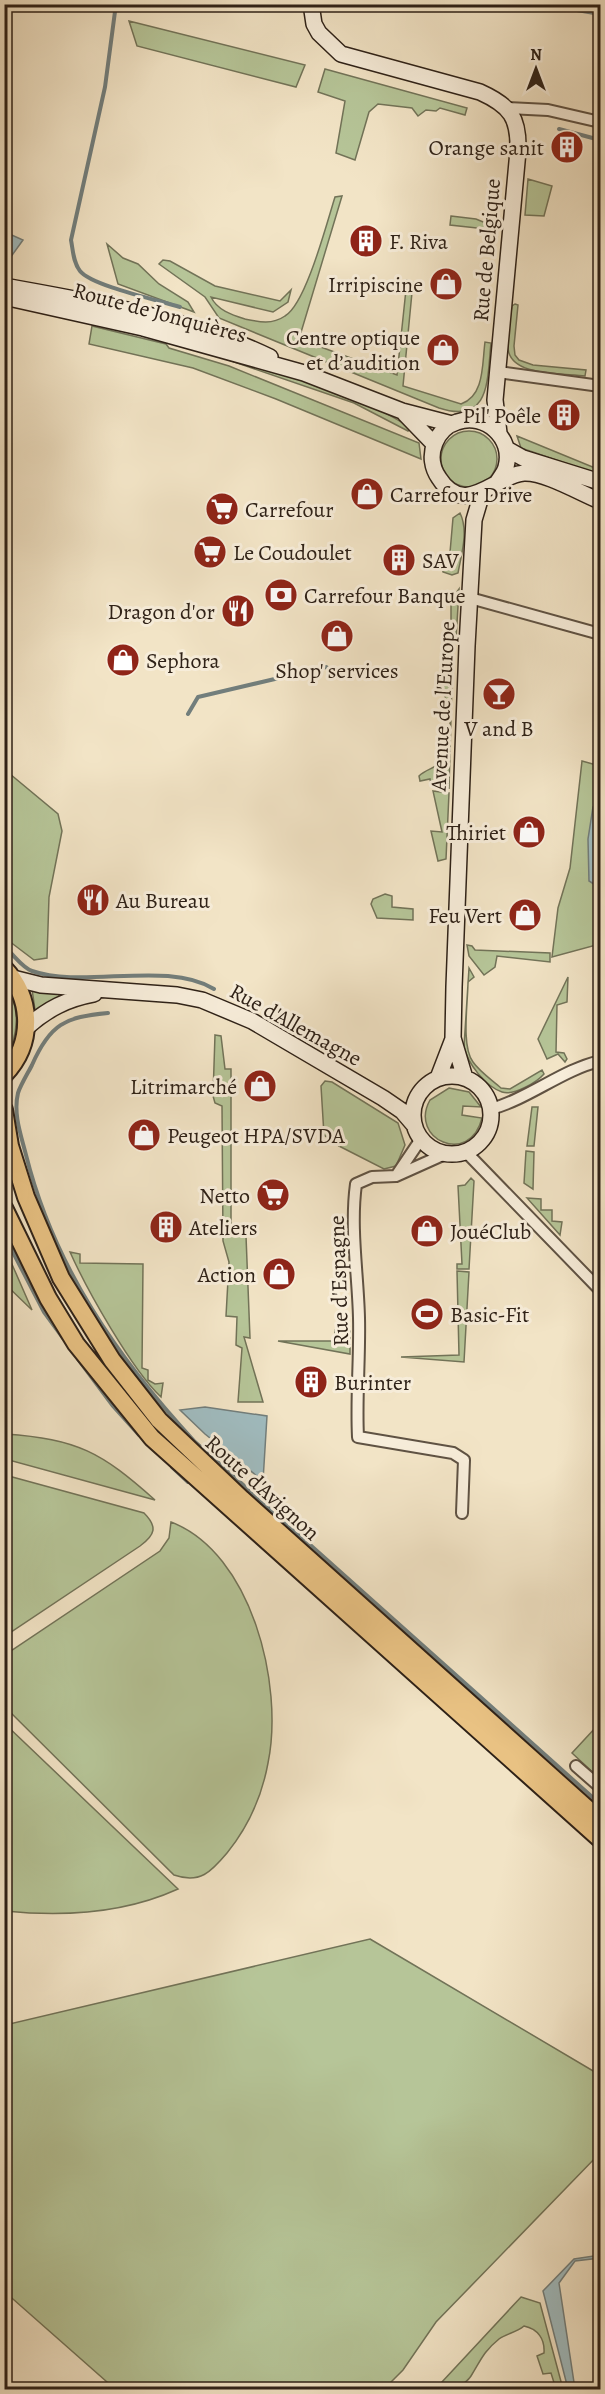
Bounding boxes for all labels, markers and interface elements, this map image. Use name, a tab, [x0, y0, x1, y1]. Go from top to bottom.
north arrow	[506, 39, 566, 99]
text: N	[530, 44, 542, 66]
building icon: Orange sanit	[549, 129, 585, 165]
place label: Orange sanit	[428, 133, 544, 163]
street label: Rue de Belgique	[466, 177, 508, 323]
building icon: F. Riva	[348, 223, 384, 259]
place label: F. Riva	[389, 227, 449, 257]
shop icon: Irripiscine	[428, 266, 464, 302]
place label: Irripiscine	[328, 270, 423, 300]
street label: Route de Jonquières	[70, 275, 250, 351]
place label: Centre optique et d’audition	[286, 323, 420, 378]
shop icon: Centre optique et d’audition	[425, 332, 461, 368]
building icon: Pil' Poêle	[546, 397, 582, 433]
place label: Pil' Poêle	[463, 401, 541, 431]
shop icon: Carrefour Drive	[349, 476, 385, 512]
place label: Carrefour Drive	[390, 480, 532, 510]
supermarket icon: Carrefour	[204, 491, 240, 527]
place label: Carrefour	[245, 495, 334, 525]
supermarket icon: Le Coudoulet	[192, 534, 228, 570]
place label: Le Coudoulet	[233, 538, 352, 568]
building icon: SAV	[381, 542, 417, 578]
place label: SAV	[422, 546, 460, 576]
bank icon: Carrefour Banque	[263, 577, 299, 613]
place label: Carrefour Banque	[304, 581, 466, 611]
restaurant icon: Dragon d'or	[220, 593, 256, 629]
place label: Dragon d'or	[108, 597, 215, 627]
shop icon: Shop' services	[319, 618, 355, 654]
street label: Avenue de l'Europe	[424, 620, 462, 793]
shop icon: Sephora	[105, 642, 141, 678]
place label: Sephora	[146, 646, 221, 676]
place label: Shop' services	[275, 656, 399, 686]
bar icon: V and B	[481, 676, 517, 712]
place label: V and B	[463, 714, 534, 744]
shop icon: Thiriet	[511, 814, 547, 850]
place label: Thiriet	[446, 818, 506, 848]
restaurant icon: Au Bureau	[75, 882, 111, 918]
place label: Au Bureau	[115, 886, 210, 916]
shop icon: Feu Vert	[507, 897, 543, 933]
place label: Feu Vert	[428, 901, 502, 931]
street label: Rue d'Allemagne	[224, 976, 367, 1074]
shop icon: Litrimarché	[242, 1068, 278, 1104]
place label: Litrimarché	[130, 1072, 237, 1102]
shop icon: Peugeot HPA/SVDA	[126, 1117, 162, 1153]
place label: Peugeot HPA/SVDA	[167, 1121, 346, 1151]
supermarket icon: Netto	[255, 1177, 291, 1213]
place label: Netto	[199, 1181, 250, 1211]
building icon: Ateliers	[148, 1209, 184, 1245]
place label: Ateliers	[188, 1213, 258, 1243]
shop icon: JouéClub	[409, 1213, 445, 1249]
street label: Rue d'Espagne	[322, 1215, 356, 1347]
place label: JouéClub	[450, 1217, 531, 1247]
shop icon: Action	[261, 1256, 297, 1292]
place label: Action	[197, 1260, 256, 1290]
sports icon: Basic-Fit	[409, 1296, 445, 1332]
place label: Basic-Fit	[450, 1300, 529, 1330]
building icon: Burinter	[293, 1364, 329, 1400]
place label: Burinter	[334, 1368, 411, 1398]
street label: Route d'Avignon	[198, 1428, 326, 1547]

